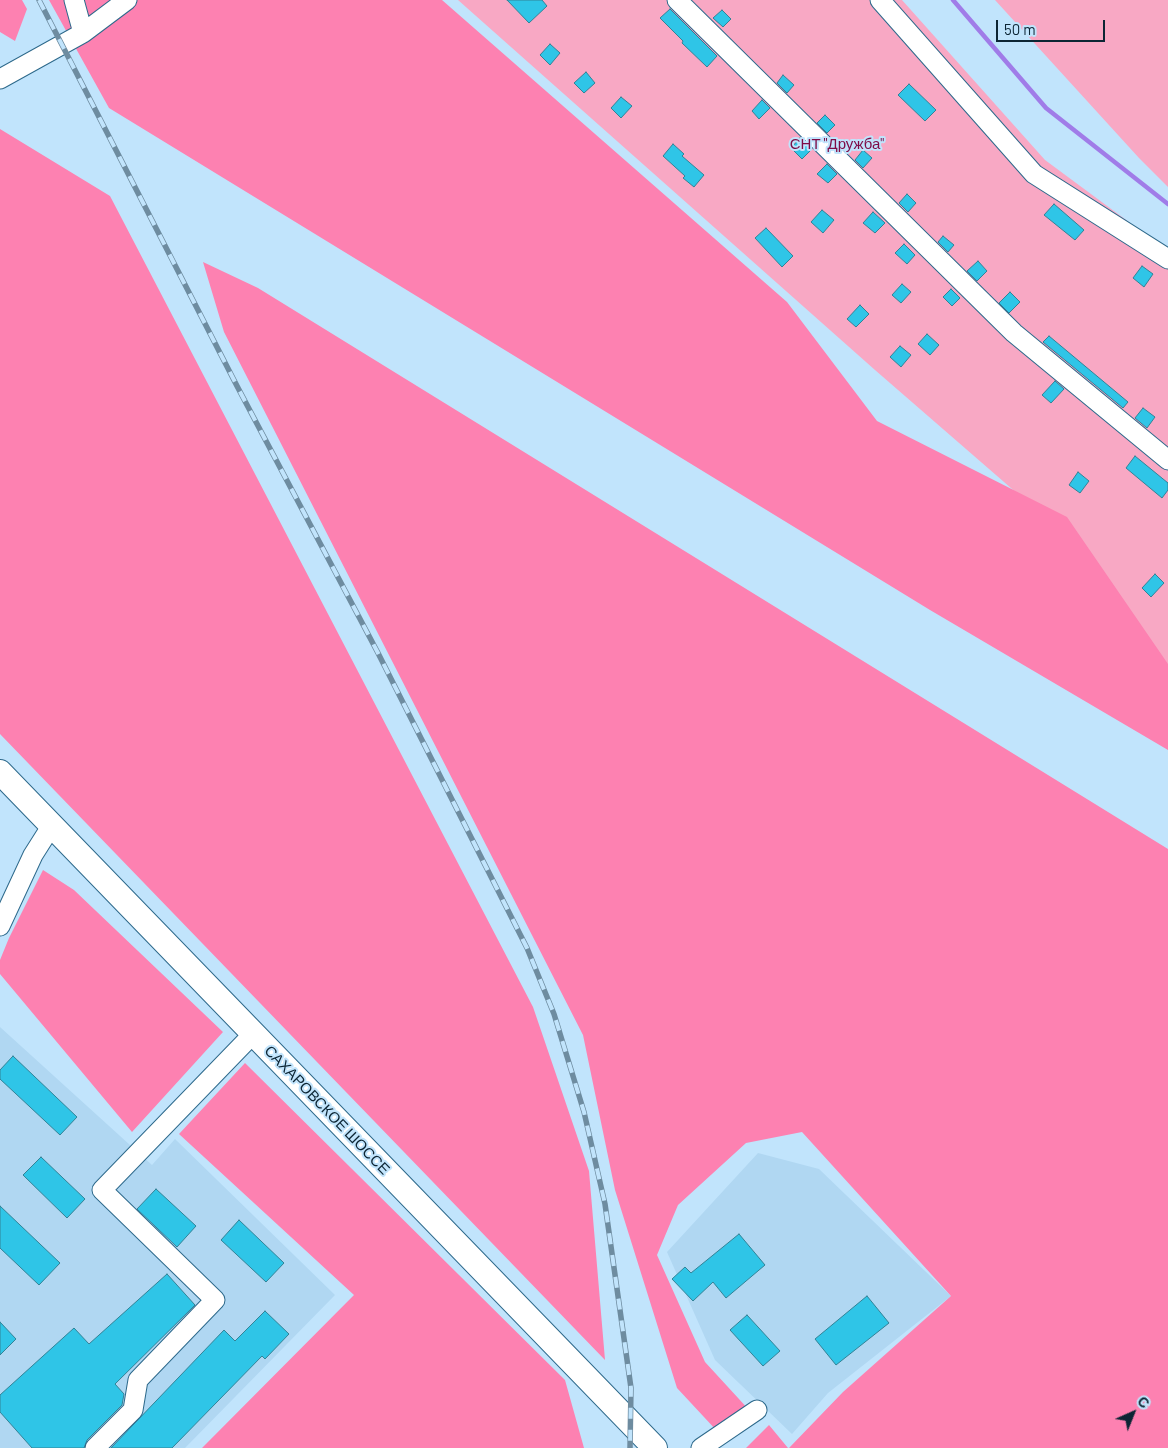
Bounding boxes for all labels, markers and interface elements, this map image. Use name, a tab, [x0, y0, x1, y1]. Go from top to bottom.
scale bar	[998, 10, 1107, 42]
text: 50 m	[1004, 20, 1036, 38]
park label: СНТ "Дружба"	[790, 135, 884, 153]
street label: САХАРОВСКОЕ ШОССЕ	[261, 1042, 393, 1178]
north arrow	[1108, 1388, 1158, 1438]
text: С	[1134, 1392, 1153, 1411]

